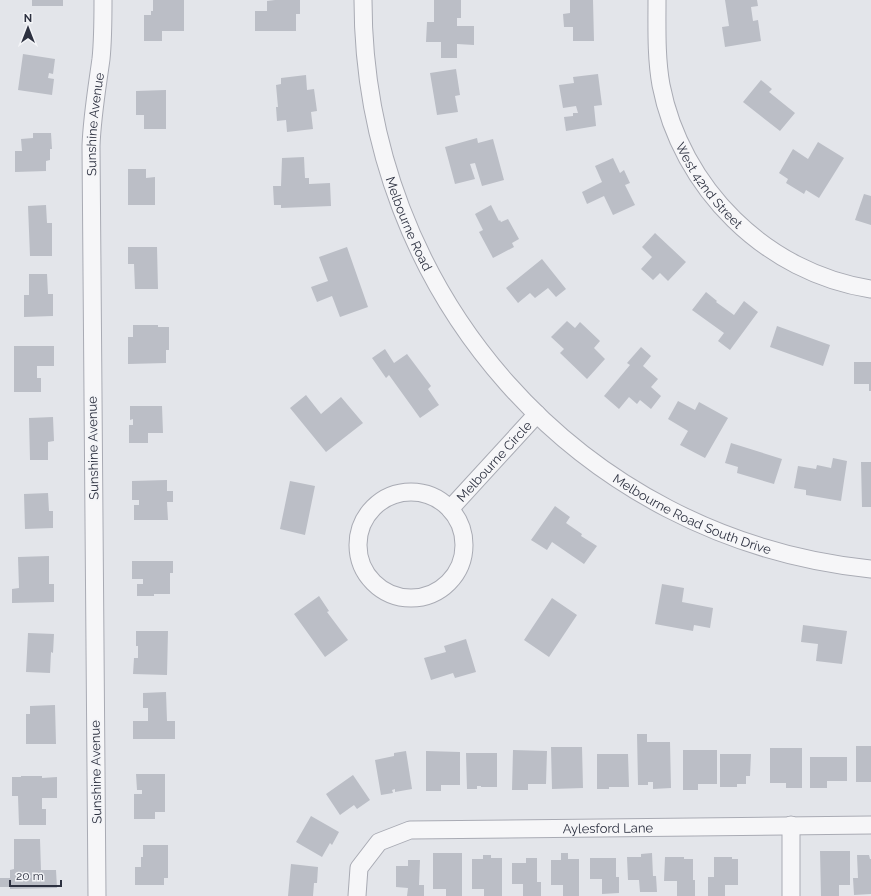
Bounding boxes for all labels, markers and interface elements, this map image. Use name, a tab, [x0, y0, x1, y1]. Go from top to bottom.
north arrow	[8, 8, 48, 48]
text: N	[24, 12, 32, 25]
street label: Sunshine Avenue	[83, 71, 107, 176]
street label: West 42nd Street	[673, 140, 746, 232]
street label: Melbourne Road	[383, 175, 435, 273]
street label: Sunshine Avenue	[85, 396, 101, 500]
street label: Melbourne Circle	[453, 418, 535, 504]
street label: Melbourne Road South Drive	[610, 471, 773, 557]
street label: Sunshine Avenue	[88, 720, 104, 824]
street label: Aylesford Lane	[563, 820, 654, 836]
scale bar	[10, 862, 61, 888]
text: 20 m	[16, 869, 44, 883]

